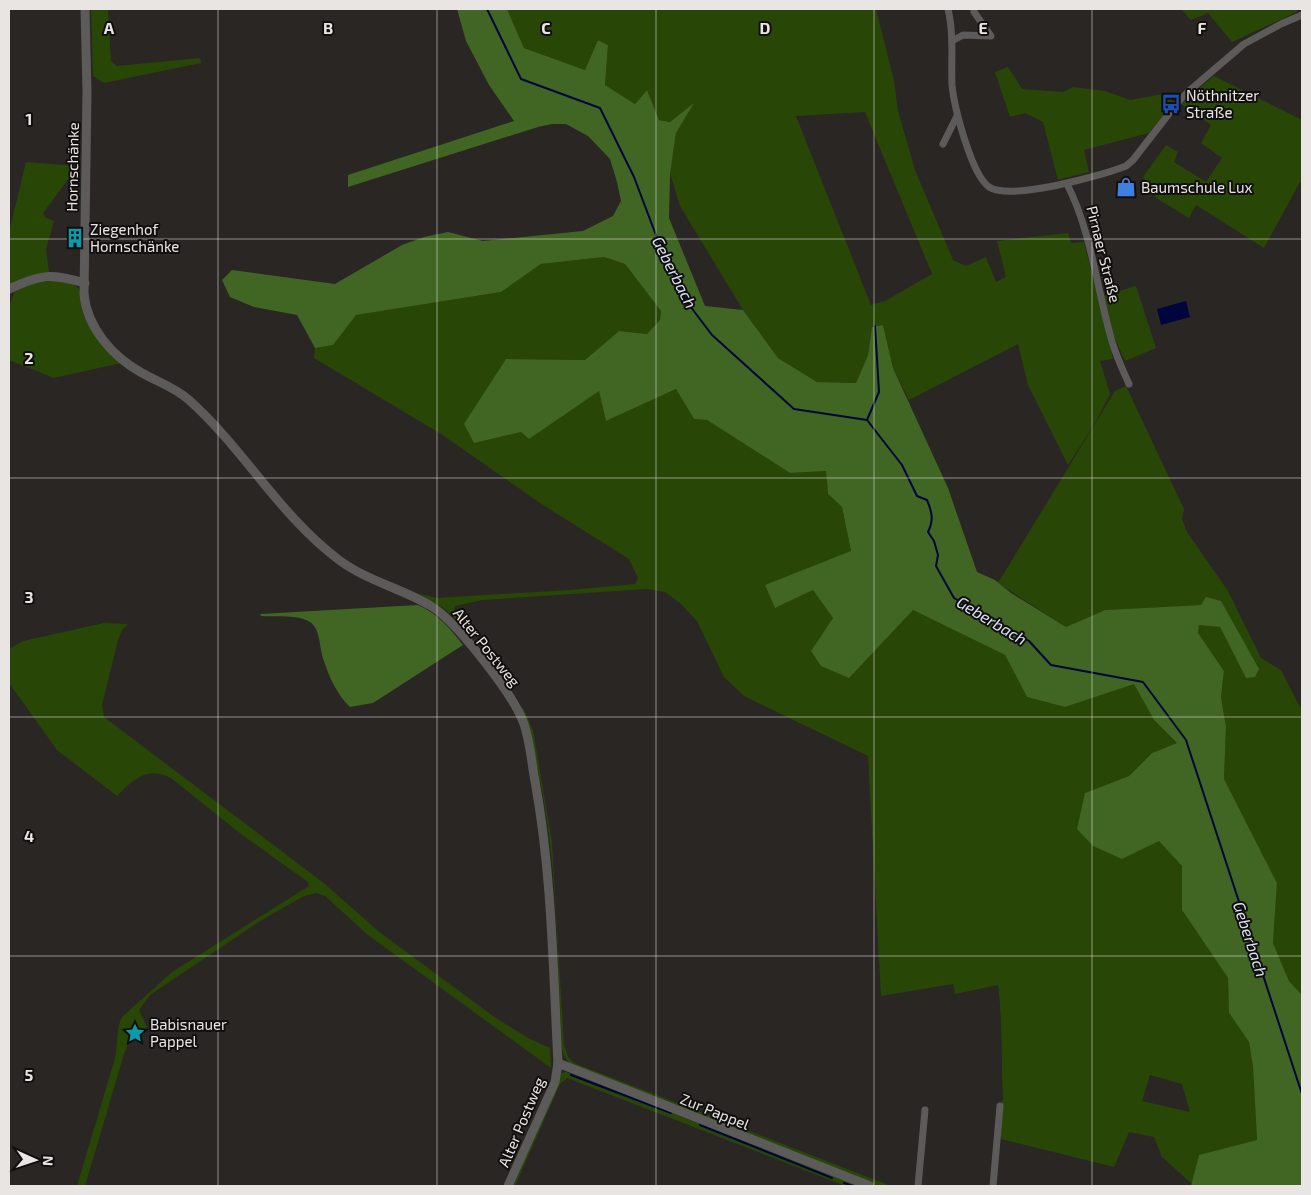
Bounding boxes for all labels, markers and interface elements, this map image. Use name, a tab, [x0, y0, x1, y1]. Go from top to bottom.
text: A	[104, 18, 115, 37]
text: B	[323, 18, 333, 37]
text: C	[541, 18, 551, 37]
text: D	[760, 18, 771, 37]
text: E	[978, 18, 988, 37]
text: F	[1198, 18, 1207, 37]
place label: Nöthnitzer Straße	[1186, 86, 1259, 121]
bus stop icon: Nöthnitzer Straße	[1160, 93, 1182, 115]
text: 1	[26, 109, 32, 128]
street label: Hornschänke	[62, 122, 82, 212]
shop icon: Baumschule Lux	[1115, 176, 1137, 198]
place label: Baumschule Lux	[1141, 178, 1253, 196]
street label: Pirnaer Straße	[1083, 204, 1125, 304]
place label: Ziegenhof Hornschänke	[90, 220, 179, 255]
building icon: Ziegenhof Hornschänke	[64, 227, 86, 249]
water label: Geberbach	[649, 233, 701, 311]
text: 2	[24, 348, 34, 367]
text: 3	[24, 587, 34, 606]
water label: Geberbach	[954, 592, 1030, 648]
street label: Alter Postweg	[450, 604, 525, 690]
text: 4	[24, 826, 34, 845]
water label: Geberbach	[1230, 899, 1272, 979]
place label: Babisnauer Pappel	[150, 1015, 227, 1050]
place icon: Babisnauer Pappel	[124, 1022, 146, 1044]
text: 5	[25, 1065, 34, 1084]
street label: Alter Postweg	[494, 1074, 548, 1170]
street label: Zur Pappel	[678, 1089, 753, 1133]
north arrow	[10, 1135, 60, 1185]
text: N	[40, 1155, 57, 1166]

